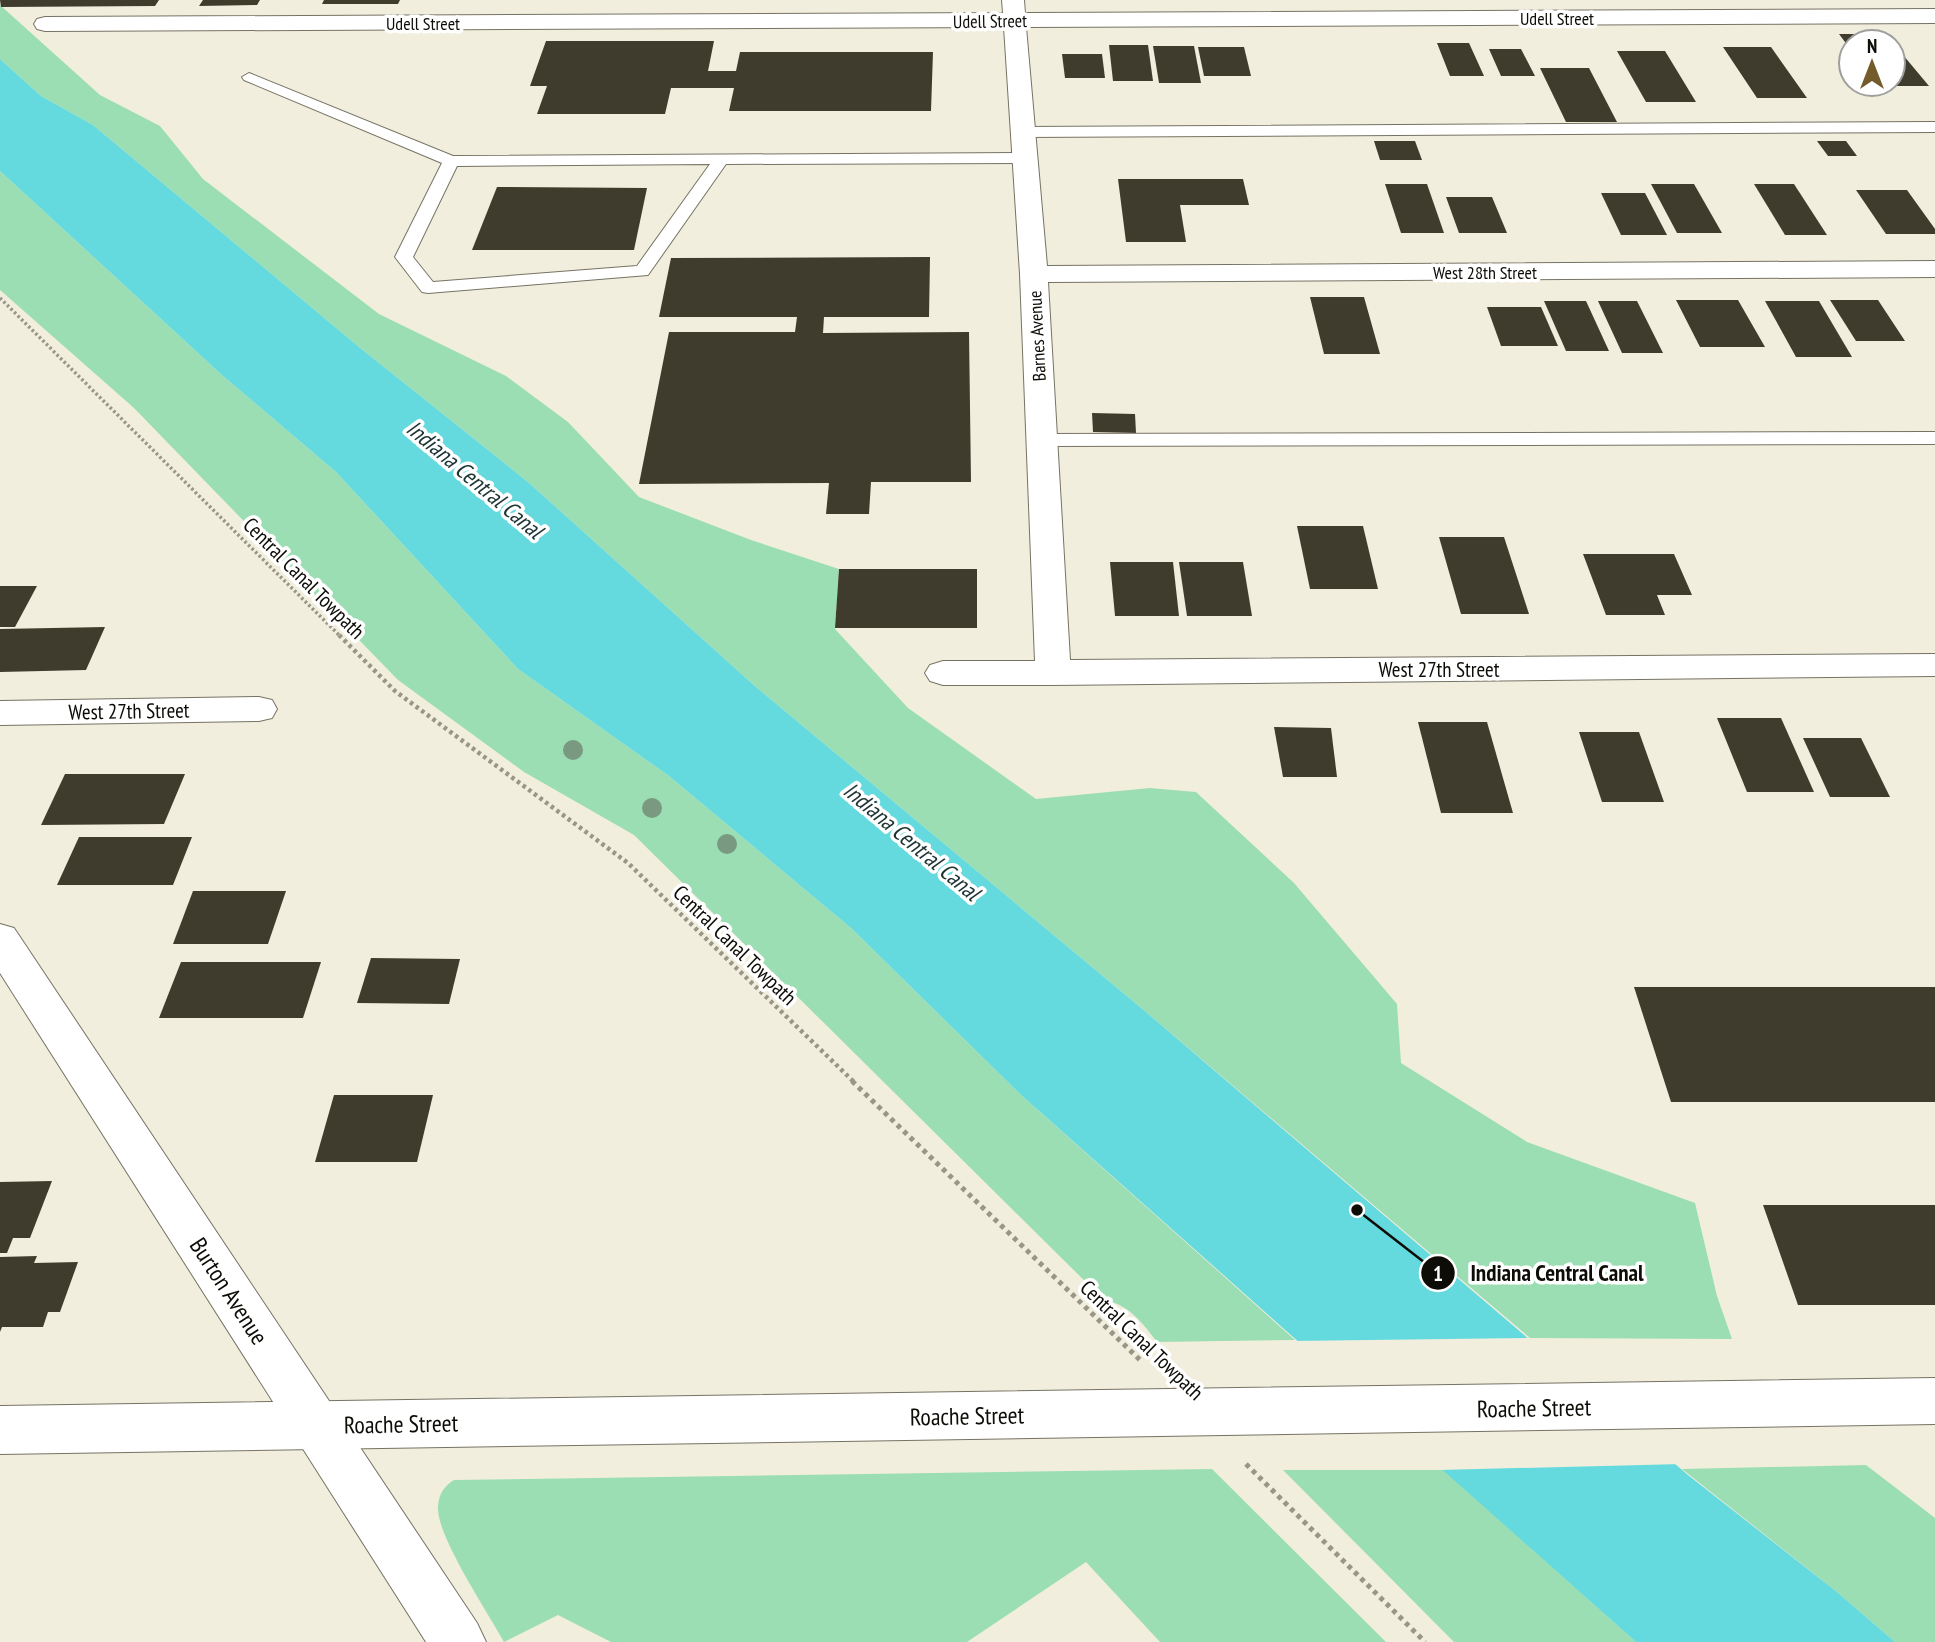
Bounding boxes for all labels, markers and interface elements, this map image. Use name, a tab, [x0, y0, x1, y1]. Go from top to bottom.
street label: Udell Street	[1520, 7, 1594, 30]
street label: Udell Street	[953, 9, 1027, 33]
street label: Udell Street	[386, 12, 460, 35]
north arrow	[1837, 28, 1907, 98]
text: N	[1867, 34, 1877, 58]
street label: West 28th Street	[1433, 261, 1537, 284]
street label: Barnes Avenue	[1023, 290, 1051, 382]
water label: Indiana Central Canal	[401, 413, 551, 546]
street label: Central Canal Towpath	[237, 511, 371, 645]
street label: West 27th Street	[1378, 656, 1500, 683]
street label: West 27th Street	[68, 696, 190, 726]
water label: Indiana Central Canal	[838, 775, 988, 908]
street label: Central Canal Towpath	[668, 879, 802, 1011]
street label: Burton Avenue	[183, 1232, 275, 1350]
callout: Indiana Central Canal	[1421, 1251, 1657, 1295]
text: Indiana Central Canal	[1470, 1258, 1644, 1287]
text: 1	[1433, 1260, 1443, 1287]
street label: Central Canal Towpath	[1075, 1274, 1209, 1406]
street label: Roache Street	[1477, 1391, 1592, 1424]
street label: Roache Street	[910, 1399, 1025, 1432]
street label: Roache Street	[344, 1407, 459, 1440]

